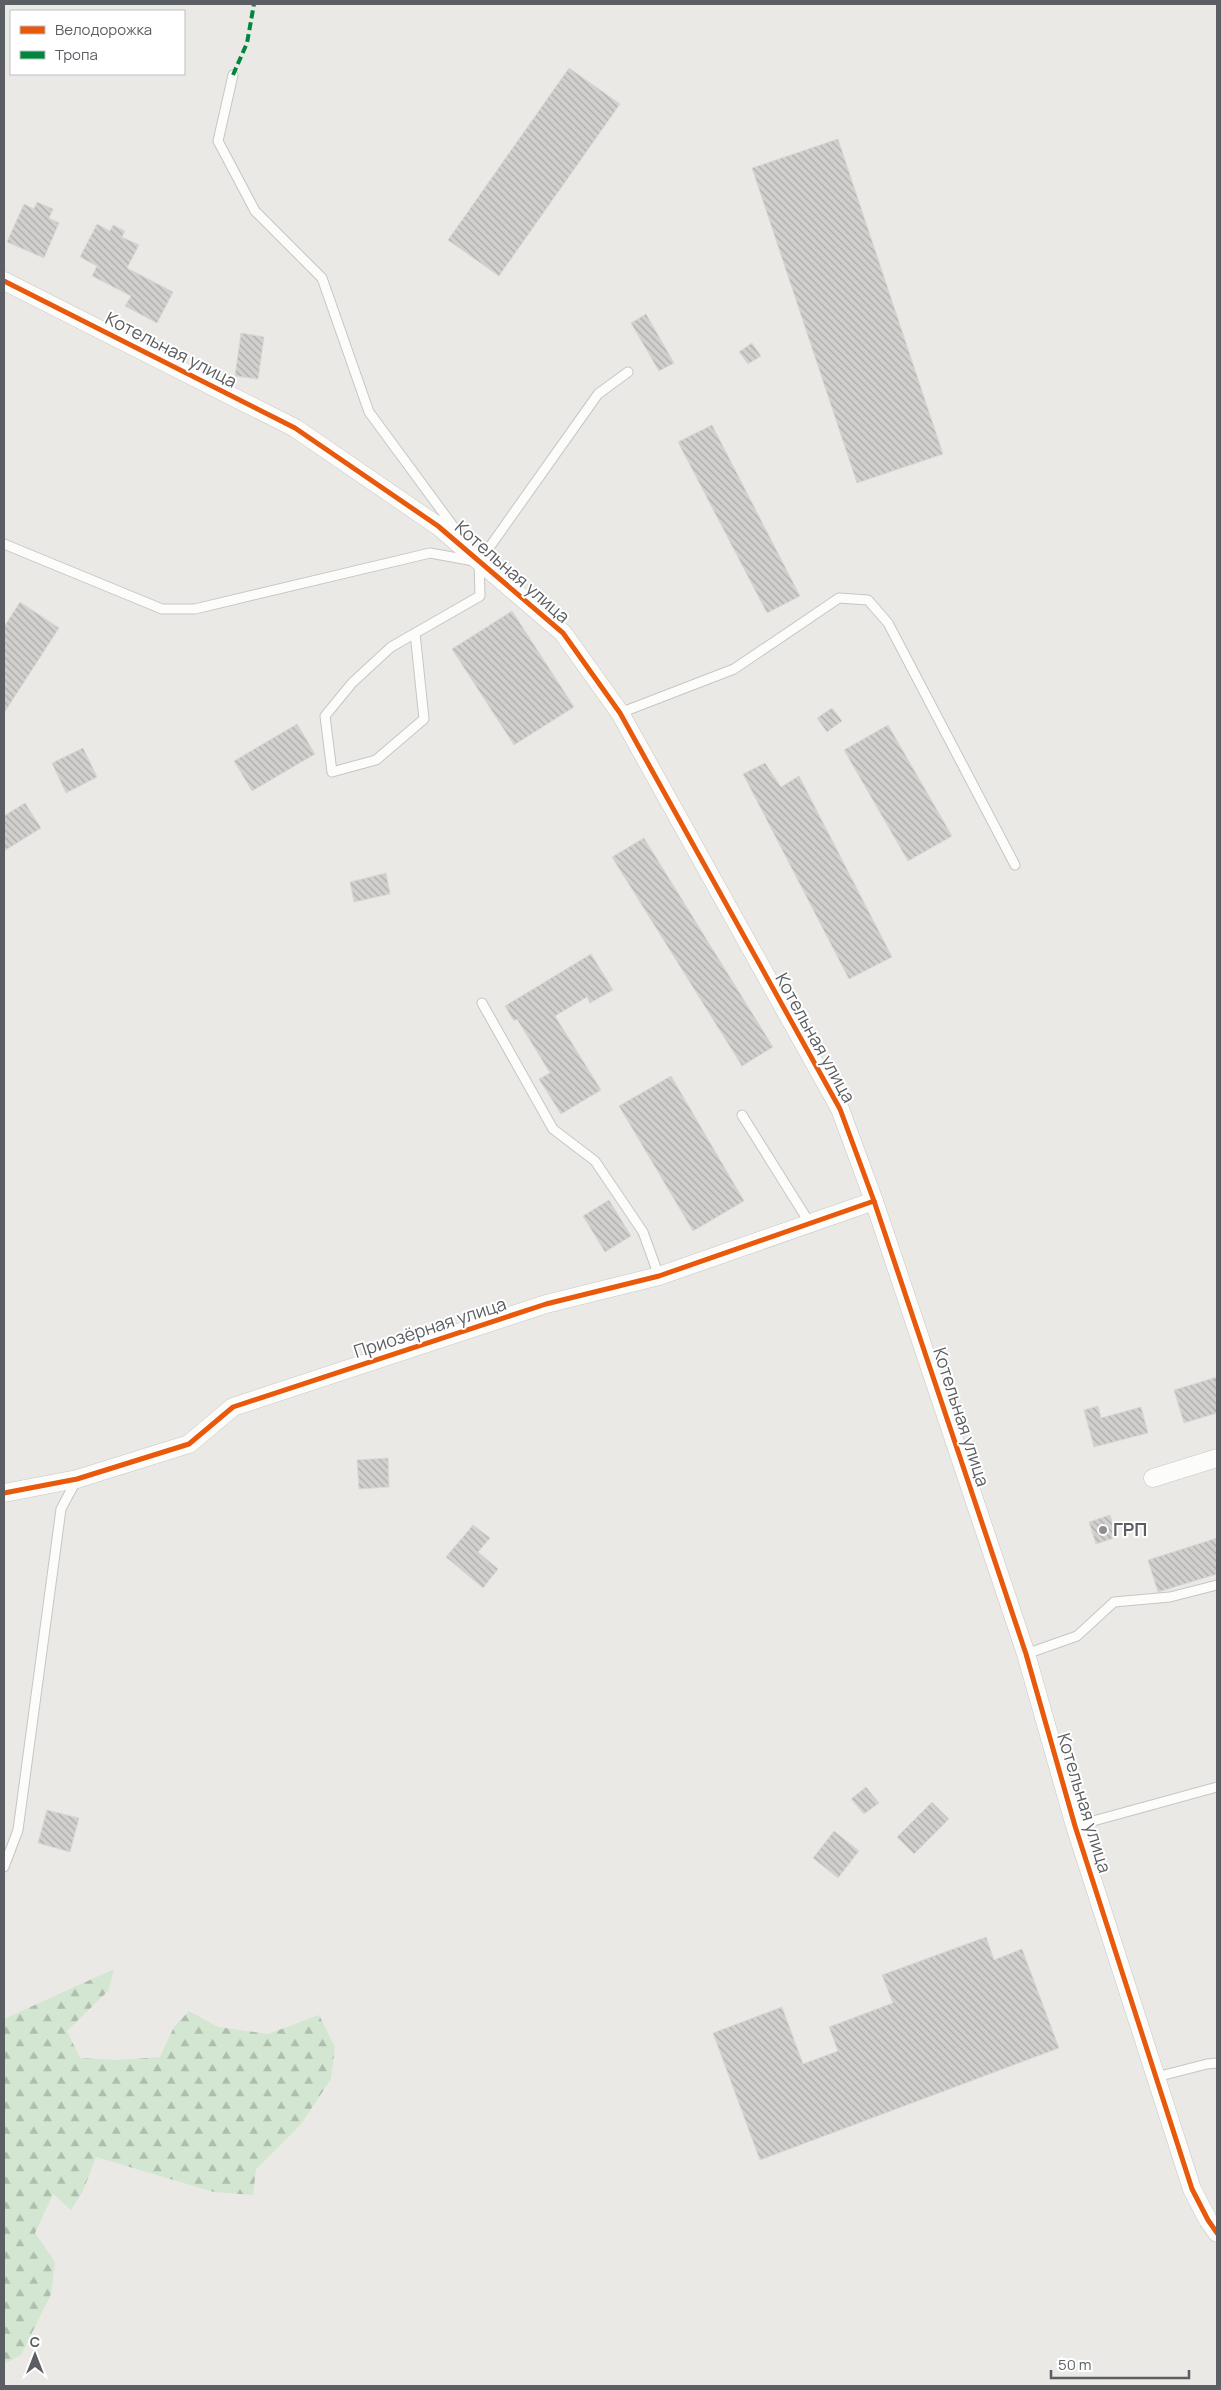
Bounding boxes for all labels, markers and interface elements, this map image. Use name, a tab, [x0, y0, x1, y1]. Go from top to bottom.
legend	[10, 10, 185, 75]
text: Велодорожка	[55, 19, 152, 40]
text: Тропа	[55, 44, 98, 65]
street label: Котельная улица	[102, 306, 241, 393]
street label: Котельная улица	[450, 515, 575, 628]
street label: Котельная улица	[770, 968, 861, 1107]
street label: Приозёрная улица	[350, 1291, 509, 1363]
street label: Котельная улица	[928, 1344, 996, 1489]
place label: ГРП	[1113, 1517, 1147, 1541]
marker: ГРП	[1097, 1524, 1109, 1536]
street label: Котельная улица	[1052, 1730, 1118, 1875]
north arrow	[10, 2330, 60, 2380]
text: С	[30, 2332, 40, 2351]
scale bar	[1051, 2348, 1188, 2380]
text: 50 m	[1058, 2354, 1092, 2375]

